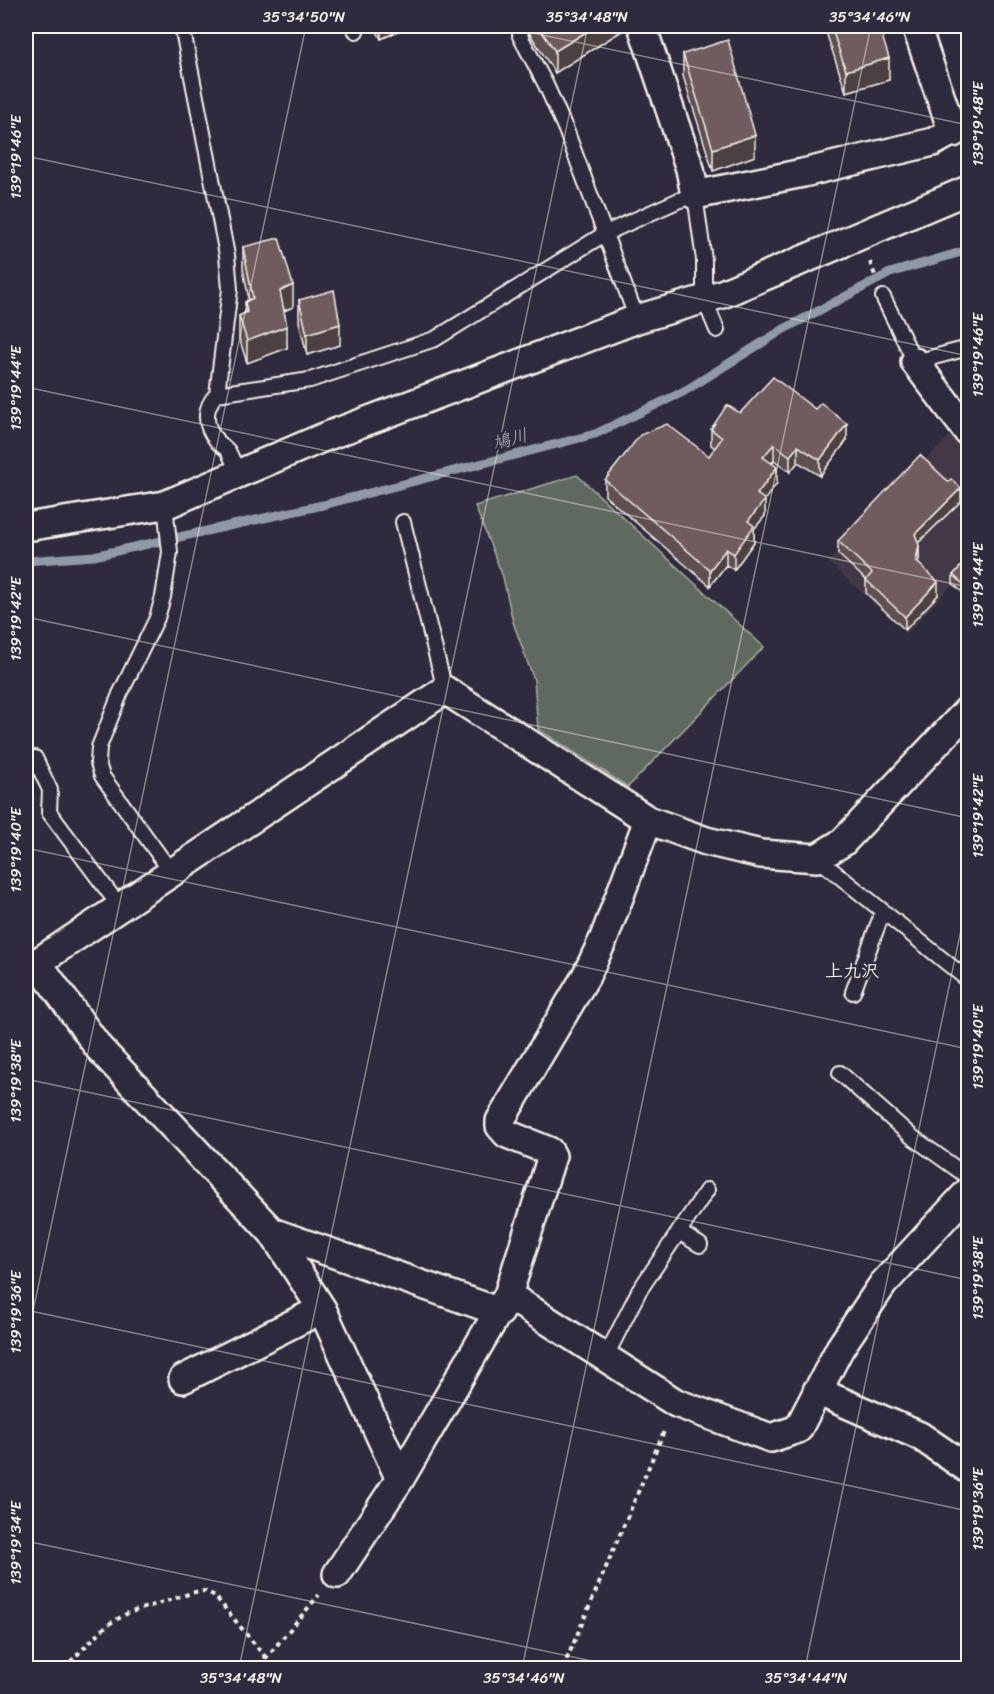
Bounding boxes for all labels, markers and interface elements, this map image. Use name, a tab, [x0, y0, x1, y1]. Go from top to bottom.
text: 35°34'50"N	[263, 4, 346, 30]
text: 35°34'48"N	[546, 4, 629, 30]
text: 35°34'46"N	[829, 4, 911, 30]
text: 139°19'48"E	[965, 80, 991, 166]
text: 139°19'46"E	[3, 113, 29, 199]
text: 139°19'46"E	[965, 311, 991, 397]
text: 139°19'44"E	[3, 344, 29, 430]
water label: 鳩川	[488, 419, 532, 459]
text: 139°19'44"E	[965, 541, 991, 627]
text: 139°19'42"E	[3, 575, 29, 661]
text: 139°19'42"E	[965, 772, 991, 858]
text: 139°19'40"E	[3, 806, 29, 892]
district label: 上九沢	[825, 955, 879, 987]
text: 139°19'40"E	[965, 1003, 991, 1089]
text: 139°19'38"E	[3, 1038, 29, 1123]
text: 139°19'38"E	[965, 1235, 991, 1320]
text: 139°19'36"E	[3, 1269, 29, 1353]
text: 139°19'36"E	[965, 1466, 991, 1550]
text: 139°19'34"E	[3, 1499, 29, 1585]
text: 35°34'48"N	[200, 1665, 283, 1691]
text: 35°34'46"N	[483, 1665, 565, 1691]
text: 35°34'44"N	[765, 1665, 848, 1691]

